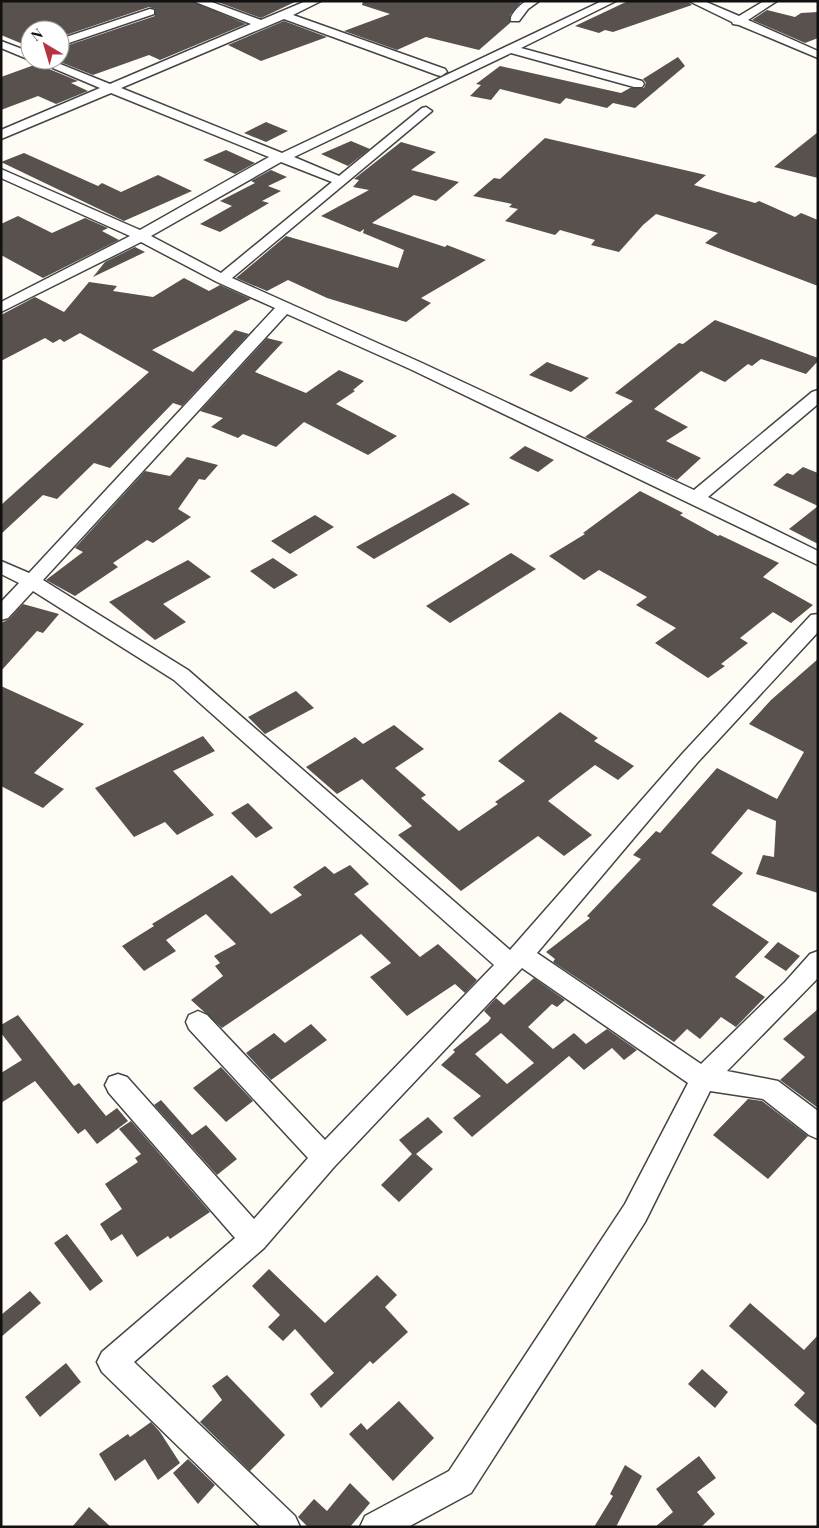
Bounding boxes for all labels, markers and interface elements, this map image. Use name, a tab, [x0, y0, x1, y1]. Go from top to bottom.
north arrow	[20, 20, 70, 70]
text: N	[27, 24, 47, 45]

